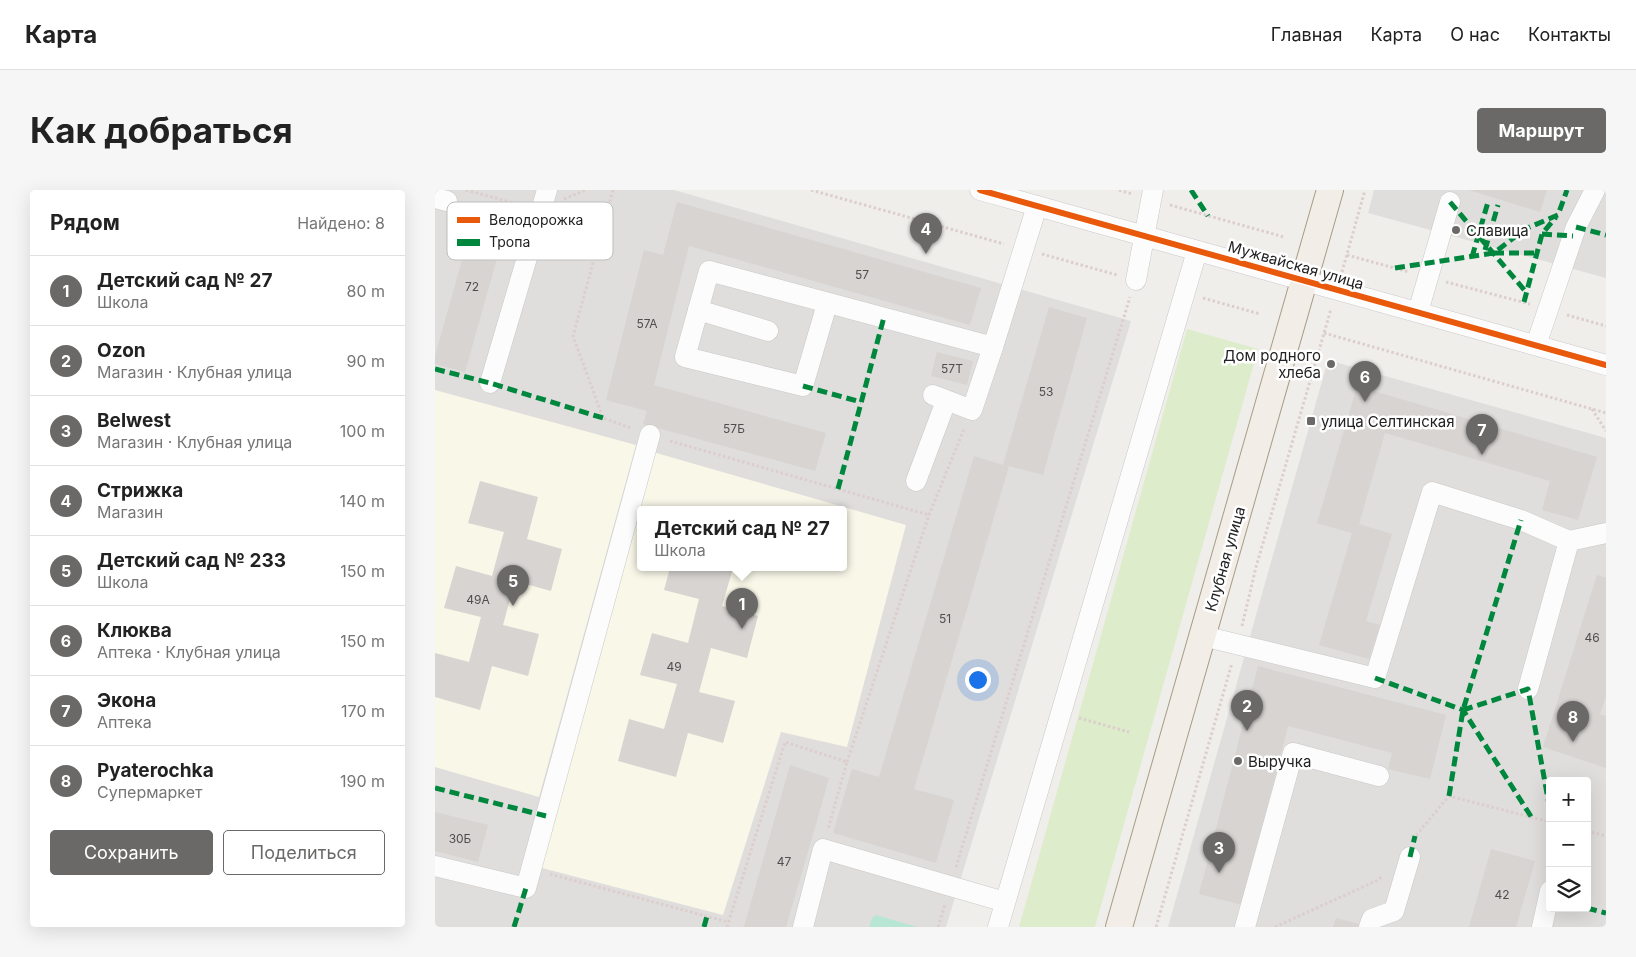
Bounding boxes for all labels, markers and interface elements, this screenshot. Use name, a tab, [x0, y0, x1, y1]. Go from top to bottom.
text: Карта	[25, 20, 97, 49]
text: Главная	[1271, 24, 1342, 45]
text: Карта	[1370, 24, 1422, 45]
text: О нас	[1450, 24, 1500, 45]
text: Контакты	[1528, 24, 1611, 45]
button: Маршрут	[1477, 108, 1606, 153]
text: Как добраться	[30, 109, 293, 151]
legend	[447, 202, 613, 260]
text: Рядом	[50, 210, 120, 235]
text: Велодорожка	[489, 211, 583, 228]
text: Найдено: 8	[297, 213, 385, 233]
pin: 4	[910, 213, 942, 254]
place label: Славица	[1466, 221, 1529, 240]
marker: Славица	[1450, 224, 1462, 236]
text: Тропа	[489, 233, 530, 250]
street label: Мужвайская улица	[1226, 237, 1366, 293]
house number: 57	[855, 267, 869, 282]
text: Детский сад № 27	[97, 269, 273, 292]
house number: 72	[465, 279, 479, 294]
text: 1	[63, 281, 69, 301]
text: 80 m	[346, 281, 385, 301]
text: Школа	[97, 292, 148, 312]
house number: 57А	[636, 316, 658, 331]
text: Ozon	[97, 339, 146, 362]
place label: Дом родного хлеба	[1223, 346, 1321, 382]
text: 2	[61, 351, 71, 371]
text: 90 m	[346, 351, 385, 371]
marker: Дом родного хлеба	[1325, 358, 1337, 370]
house number: 57Т	[941, 361, 963, 376]
pin: 6	[1349, 361, 1381, 402]
text: Магазин · Клубная улица	[97, 362, 292, 382]
house number: 53	[1039, 384, 1053, 399]
text: Belwest	[97, 409, 171, 432]
place label: улица Селтинская	[1321, 412, 1455, 431]
pin: 7	[1466, 414, 1498, 455]
marker: улица Селтинская	[1305, 415, 1317, 427]
text: 3	[61, 421, 71, 441]
text: 100 m	[340, 421, 385, 441]
house number: 57Б	[723, 421, 745, 436]
text: Магазин · Клубная улица	[97, 432, 292, 452]
text: Стрижка	[97, 479, 183, 502]
text: 4	[61, 491, 71, 511]
text: 140 m	[340, 491, 385, 511]
text: Магазин	[97, 502, 163, 522]
street label: Клубная улица	[1201, 504, 1249, 614]
popup	[637, 506, 847, 571]
text: Детский сад № 27	[654, 517, 830, 540]
text: Школа	[654, 540, 706, 560]
text: Детский сад № 233	[97, 549, 286, 572]
text: 5	[61, 561, 71, 581]
text: 150 m	[340, 561, 385, 581]
pin: 5	[497, 565, 529, 606]
text: Школа	[97, 572, 148, 592]
pin: 1	[726, 588, 758, 629]
house number: 49А	[466, 592, 490, 607]
house number: 51	[939, 611, 951, 626]
text: Клюква	[97, 619, 172, 642]
house number: 46	[1584, 630, 1600, 645]
text: 6	[61, 631, 71, 651]
text: 150 m	[340, 631, 385, 651]
text: Аптека · Клубная улица	[97, 642, 281, 662]
house number: 49	[666, 659, 682, 674]
your location	[965, 667, 991, 693]
text: Экона	[97, 689, 156, 712]
pin: 2	[1231, 690, 1263, 731]
text: 7	[61, 701, 71, 721]
text: 170 m	[341, 701, 385, 721]
pin: 8	[1557, 701, 1589, 742]
text: Аптека	[97, 712, 152, 732]
place label: Выручка	[1248, 752, 1311, 771]
marker: Выручка	[1232, 755, 1244, 767]
text: Pyaterochka	[97, 759, 214, 782]
text: 8	[61, 771, 71, 791]
text: 190 m	[340, 771, 385, 791]
map controls	[1546, 777, 1591, 912]
button: +	[1546, 777, 1591, 822]
text: Супермаркет	[97, 782, 202, 802]
button: −	[1546, 822, 1591, 867]
button: Сохранить	[50, 830, 213, 875]
button: Поделиться	[223, 830, 385, 875]
house number: 30Б	[449, 831, 472, 846]
pin: 3	[1203, 832, 1235, 873]
house number: 47	[777, 854, 791, 869]
button: layers	[1546, 867, 1591, 912]
house number: 42	[1494, 887, 1510, 902]

